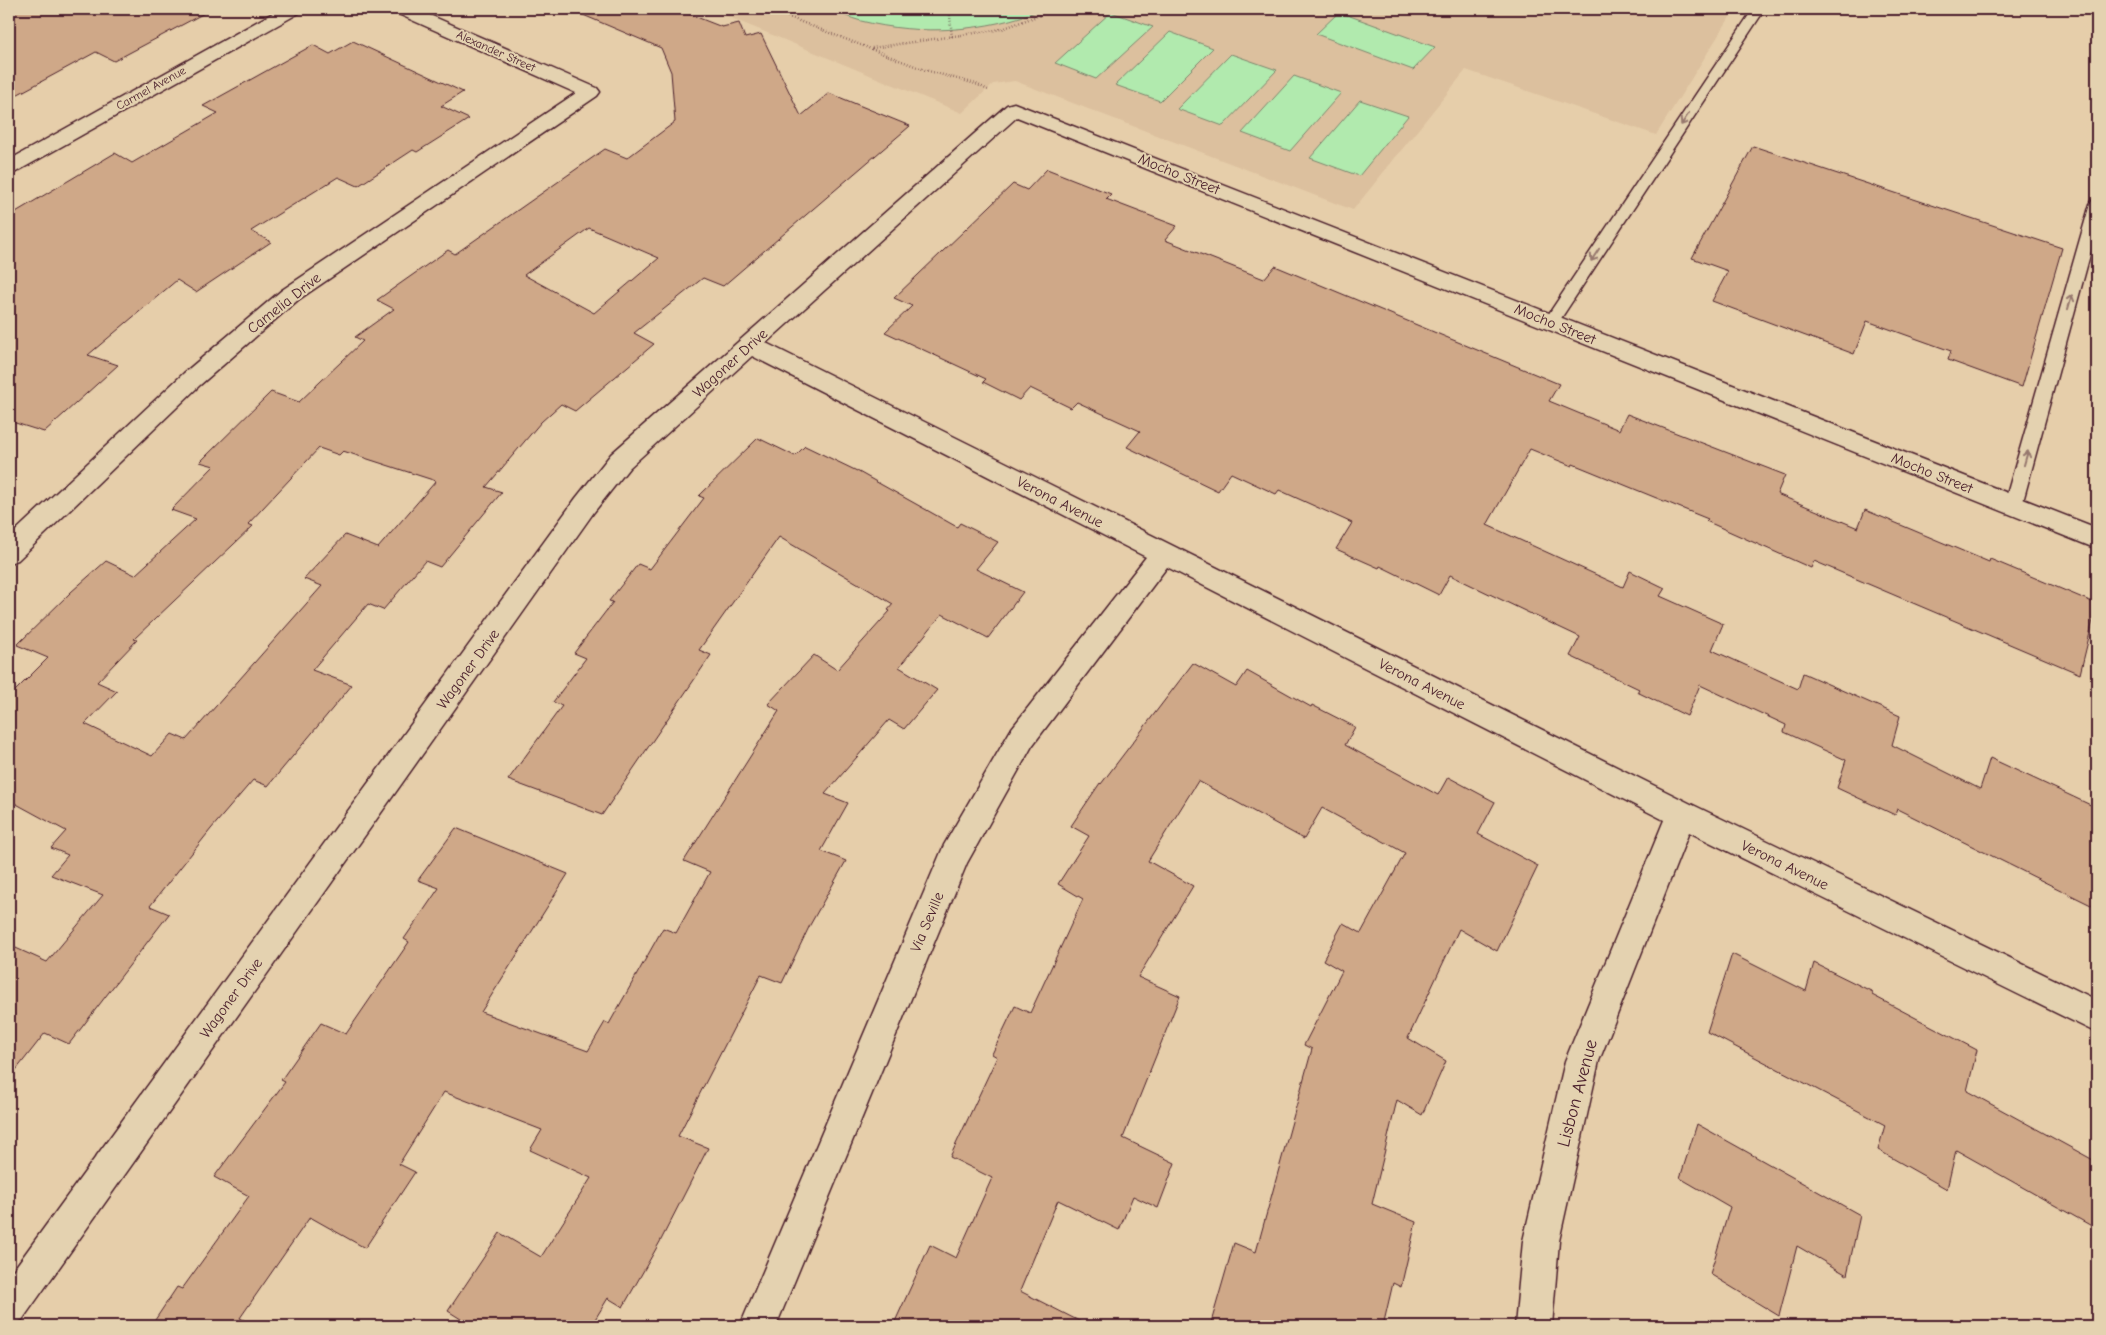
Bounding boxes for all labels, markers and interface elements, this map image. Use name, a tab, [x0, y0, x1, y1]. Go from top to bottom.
street label: Alexander Street	[454, 27, 538, 75]
street label: Carmel Avenue	[114, 63, 188, 113]
one-way arrow	[1680, 112, 1690, 126]
street label: Mocho Street	[1136, 149, 1223, 199]
one-way arrow	[1590, 248, 1600, 262]
street label: Camelia Drive	[244, 268, 325, 337]
one-way arrow	[2065, 294, 2075, 310]
street label: Mocho Street	[1512, 299, 1599, 349]
street label: Wagoner Drive	[689, 324, 772, 401]
street label: Mocho Street	[1889, 448, 1976, 498]
one-way arrow	[2021, 451, 2031, 467]
street label: Verona Avenue	[1014, 472, 1107, 532]
street label: Wagoner Drive	[433, 625, 503, 713]
street label: Verona Avenue	[1376, 654, 1469, 714]
street label: Verona Avenue	[1738, 836, 1832, 894]
street label: Via Seville	[906, 889, 948, 955]
street label: Wagoner Drive	[196, 954, 266, 1042]
street label: Lisbon Avenue	[1553, 1037, 1602, 1149]

